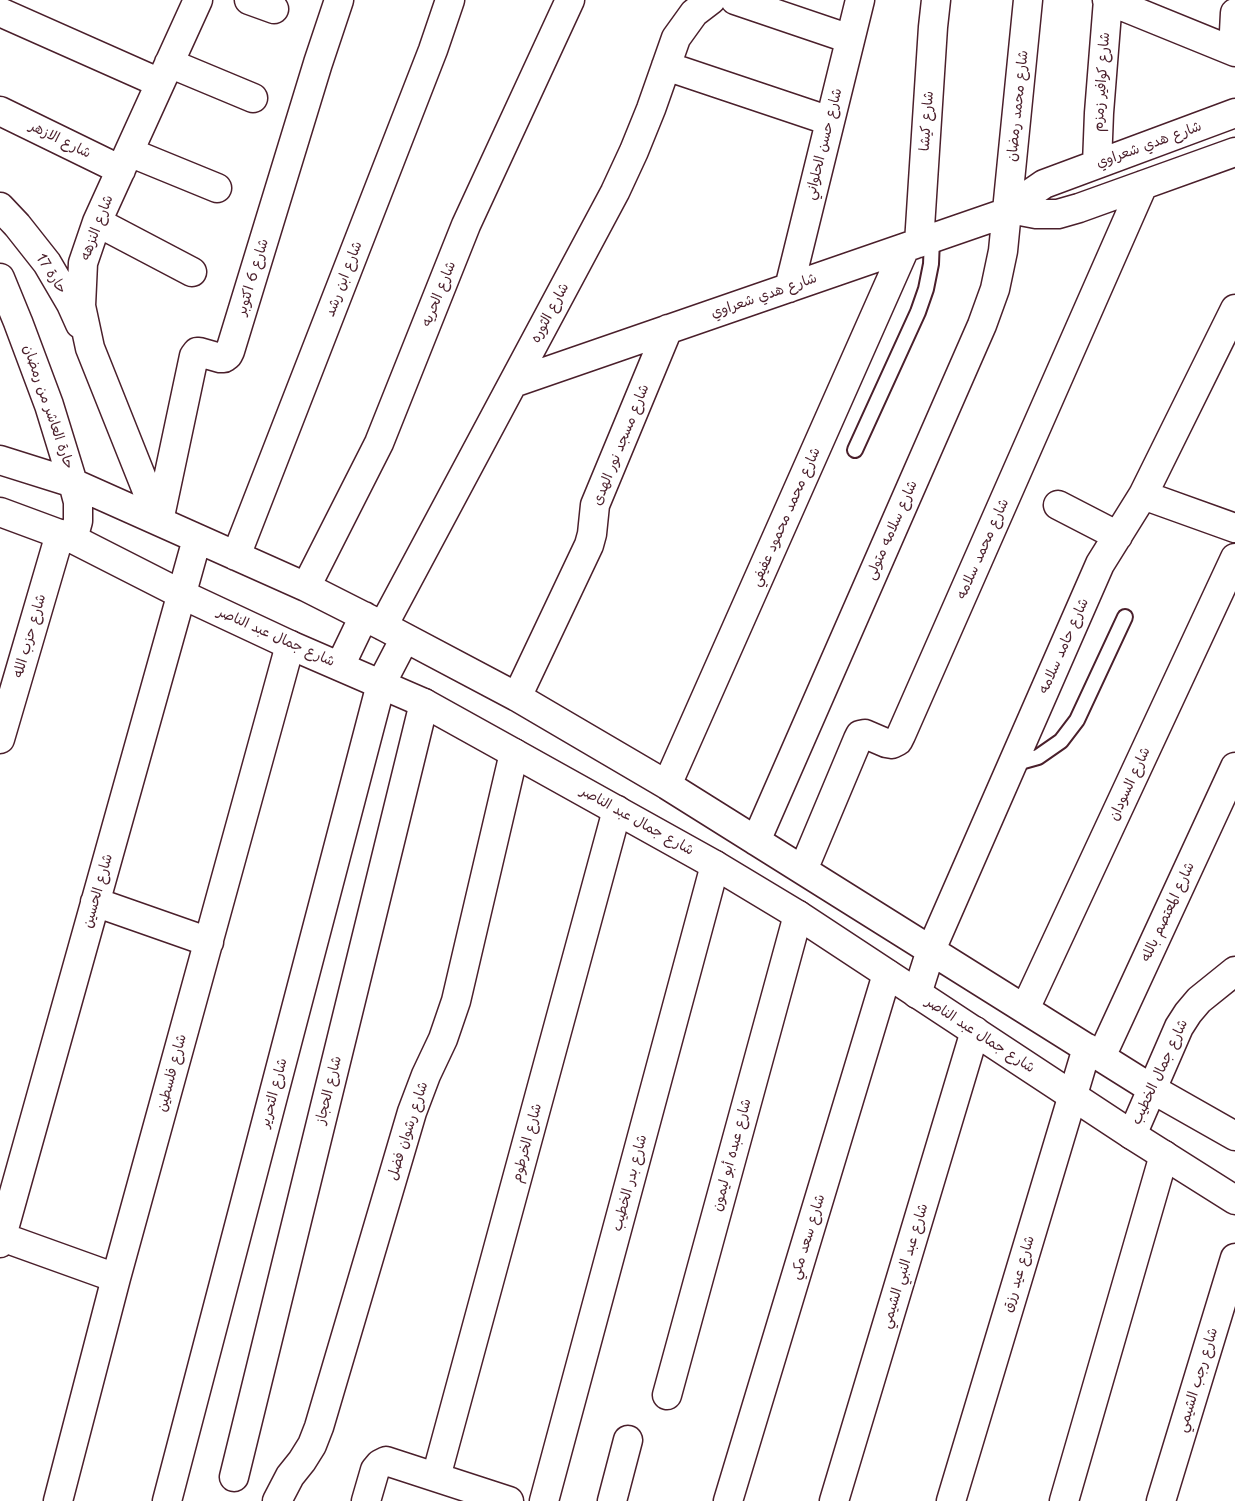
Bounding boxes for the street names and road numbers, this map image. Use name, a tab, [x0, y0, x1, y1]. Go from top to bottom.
street label: شارع كوافير زمزم	[1090, 32, 1114, 132]
street label: شارع محمد رمضان	[1004, 49, 1032, 163]
street label: شارع حسن الحلواني	[802, 86, 846, 202]
street label: شارع كيشا	[917, 90, 937, 152]
street label: شارع الازهر	[26, 118, 94, 162]
street label: شارع هدي شعراوي	[1094, 118, 1204, 172]
street label: شارع النزهه	[77, 193, 117, 263]
street label: شارع 6 اكتوبر	[233, 237, 273, 317]
street label: شارع ابن رشد	[322, 239, 366, 319]
street label: حارة 17	[32, 251, 70, 297]
street label: شارع الحريه	[418, 259, 460, 329]
street label: شارع هدي شعراوي	[709, 270, 819, 322]
street label: شارع الثوره	[527, 280, 573, 346]
street label: حارة العاشر من رمضان	[19, 343, 77, 471]
street label: شارع مسجد نور الهدى	[589, 382, 653, 508]
street label: شارع محمد محمود عفيفي	[748, 445, 824, 589]
street label: شارع سلامه متولى	[863, 478, 921, 582]
street label: شارع محمد سلامه	[953, 496, 1013, 602]
street label: شارع حزب الله	[10, 592, 50, 680]
street label: شارع حامد سلامه	[1035, 596, 1093, 696]
street label: شارع جمال عبد الناصر	[215, 603, 337, 671]
street label: شارع السودان	[1106, 745, 1154, 823]
street label: شارع جمال عبد الناصر	[577, 783, 697, 859]
street label: شارع الحسين	[79, 852, 117, 930]
street label: شارع المعتصم بالله	[1138, 859, 1198, 965]
street label: شارع جمال عبد الناصر	[922, 993, 1038, 1077]
street label: شارع جمال الخطيب	[1128, 1017, 1192, 1127]
street label: شارع فلسطين	[154, 1032, 190, 1114]
street label: شارع الحجاز	[312, 1054, 346, 1126]
street label: شارع التحرير	[257, 1056, 291, 1130]
street label: شارع رشوان فضل	[384, 1080, 432, 1182]
street label: شارع عبده أبو ليمون	[709, 1097, 755, 1213]
street label: شارع الخرطوم	[508, 1102, 546, 1184]
street label: شارع بدر الخطيب	[609, 1133, 651, 1233]
street label: شارع سعد مكي	[787, 1192, 829, 1282]
street label: شارع عبد النبي الشيمي	[878, 1201, 932, 1331]
street label: شارع عيد رزق	[999, 1234, 1039, 1314]
street label: شارع رجب الشيمي	[1174, 1326, 1222, 1434]

